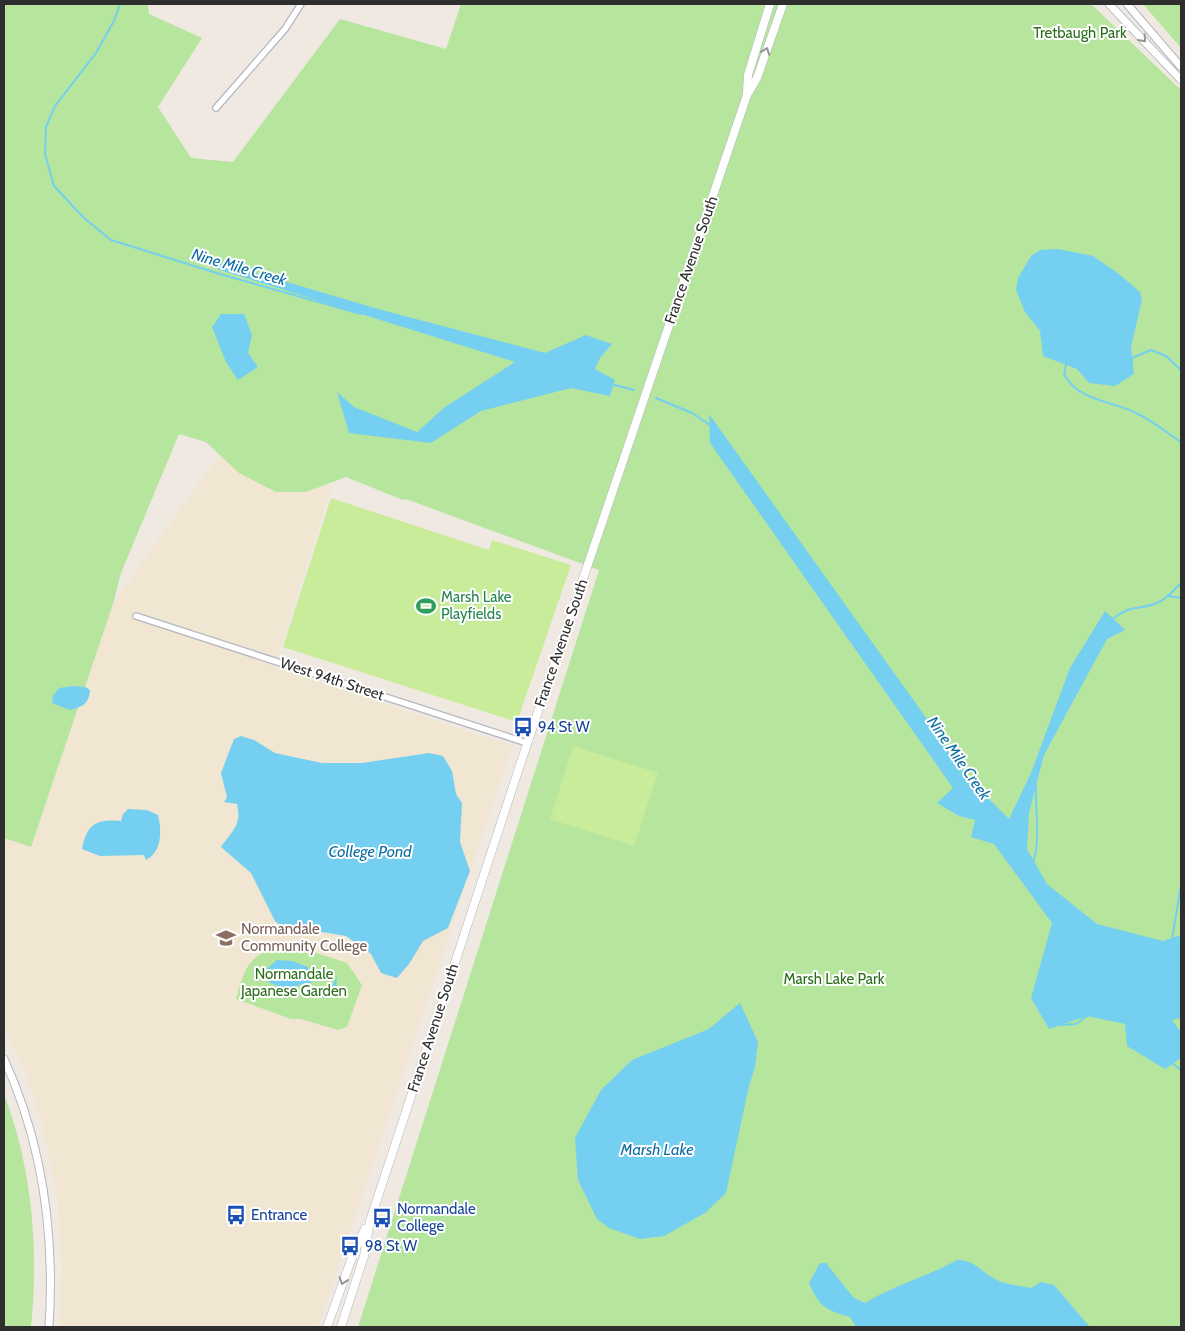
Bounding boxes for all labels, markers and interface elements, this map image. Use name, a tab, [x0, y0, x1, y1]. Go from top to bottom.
park label: Tretbaugh Park	[1033, 24, 1127, 42]
one-way arrow	[1137, 34, 1146, 43]
one-way arrow	[760, 47, 770, 56]
street label: France Avenue South	[661, 194, 721, 326]
water label: Nine Mile Creek	[190, 244, 290, 290]
street label: France Avenue South	[531, 577, 591, 709]
place label: Marsh Lake Playfields	[441, 588, 512, 623]
sports icon: Marsh Lake Playfields	[415, 595, 437, 617]
street label: West 94th Street	[278, 654, 386, 704]
water label: Nine Mile Creek	[923, 713, 995, 804]
bus stop icon: 94 St W	[512, 716, 534, 738]
place label: 94 St W	[538, 718, 591, 736]
water label: College Pond	[329, 842, 412, 861]
place label: Normandale Community College	[241, 920, 367, 955]
school or university icon: Normandale Community College	[215, 927, 237, 949]
street label: France Avenue South	[404, 961, 462, 1095]
park label: Normandale Japanese Garden	[240, 965, 347, 1000]
park label: Marsh Lake Park	[784, 970, 885, 988]
water label: Marsh Lake	[619, 1140, 694, 1159]
place label: Normandale College	[397, 1200, 476, 1235]
bus stop icon: Entrance	[225, 1204, 247, 1226]
place label: Entrance	[251, 1206, 307, 1224]
bus stop icon: Normandale College	[371, 1207, 393, 1229]
bus stop icon: 98 St W	[339, 1235, 361, 1257]
place label: 98 St W	[365, 1237, 418, 1255]
one-way arrow	[339, 1277, 349, 1285]

